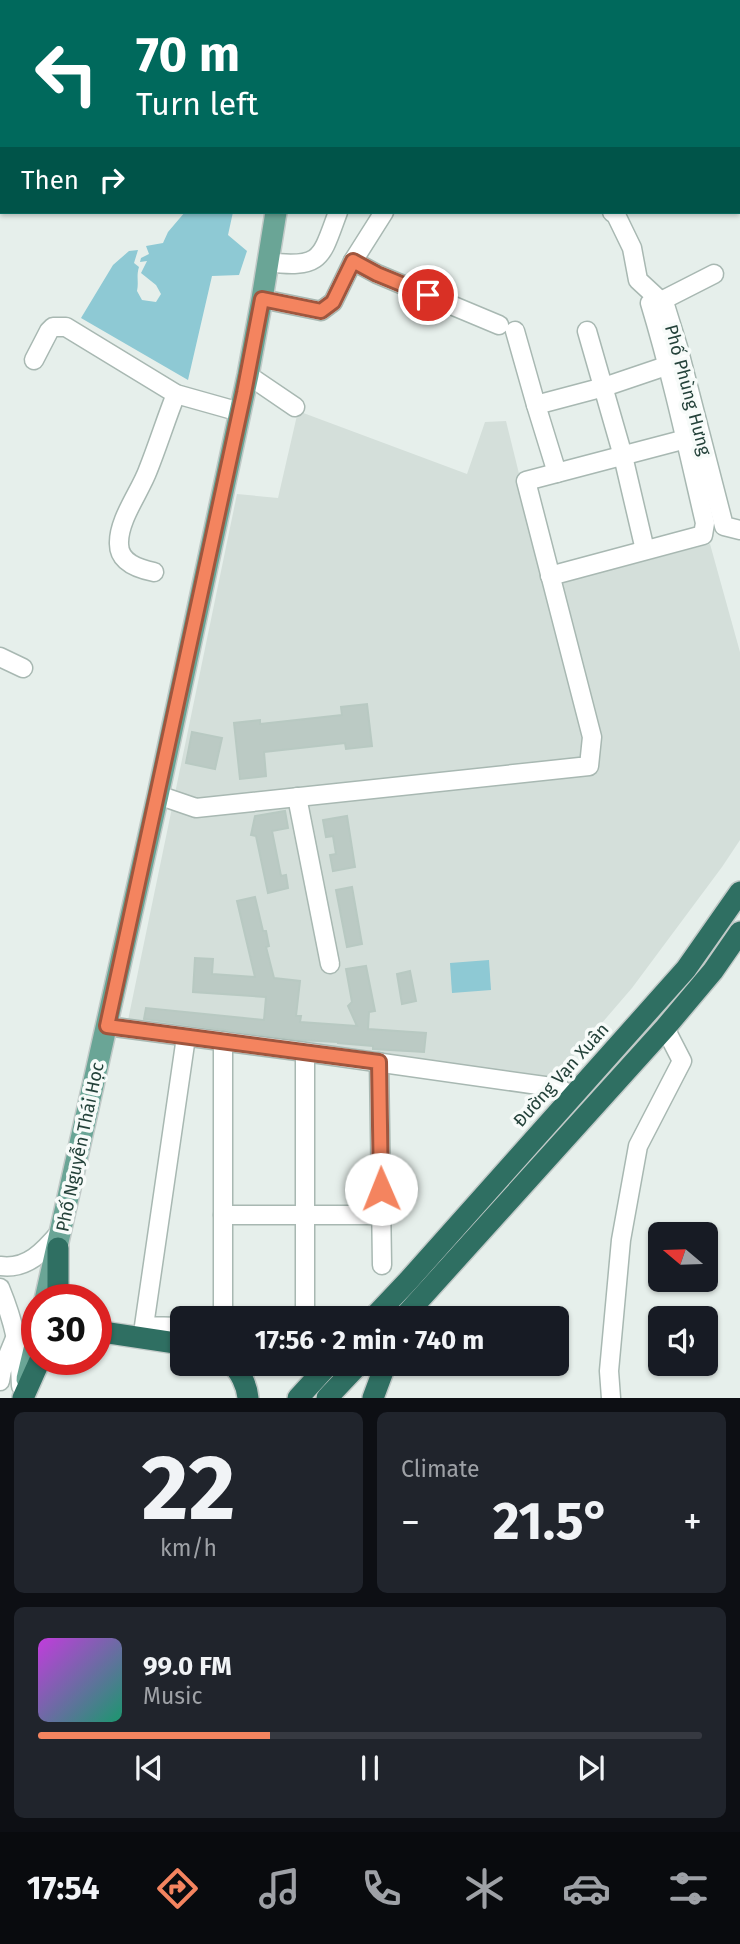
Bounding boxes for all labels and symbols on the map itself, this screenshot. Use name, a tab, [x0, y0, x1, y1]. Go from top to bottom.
pin	[398, 265, 458, 325]
street label: Phố Phùng Hưng	[660, 322, 716, 459]
street label: Đường Vạn Xuân	[509, 1018, 613, 1132]
street label: Phố Nguyễn Thái Học	[50, 1060, 109, 1234]
position arrow	[344, 1152, 418, 1226]
north arrow	[648, 1222, 718, 1292]
speed limit sign: 30	[21, 1284, 112, 1375]

